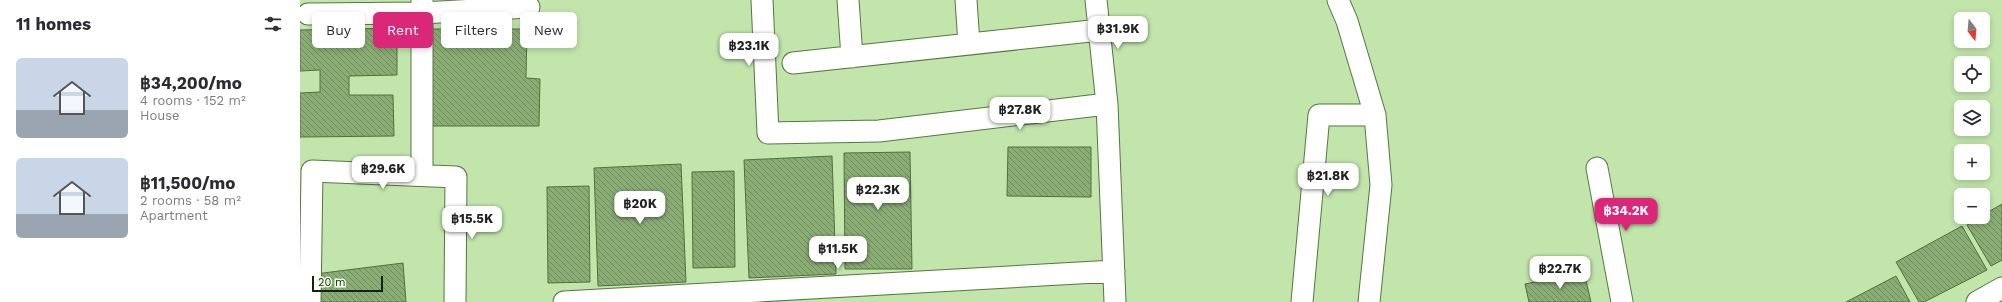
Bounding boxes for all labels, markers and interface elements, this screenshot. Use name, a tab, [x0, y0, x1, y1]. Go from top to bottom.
chip: Buy	[312, 12, 365, 48]
chip: Rent	[373, 12, 433, 48]
chip: Filters	[441, 12, 512, 48]
chip: New	[520, 12, 577, 48]
north arrow	[1954, 12, 1990, 48]
map controls	[1954, 12, 1990, 224]
icon: filters	[262, 13, 284, 35]
text: 11 homes	[16, 14, 91, 34]
pin: ฿31.9K	[1085, 16, 1151, 50]
text: ฿31.9K	[1097, 21, 1139, 36]
pin: ฿23.1K	[716, 33, 782, 67]
text: ฿23.1K	[729, 38, 769, 53]
button: locate	[1954, 56, 1990, 92]
text: ฿34,200/mo	[140, 73, 242, 93]
icon: home	[48, 74, 96, 122]
text: 4 rooms · 152 m²	[140, 93, 246, 108]
pin: ฿27.8K	[987, 97, 1053, 131]
button: layers	[1954, 100, 1990, 136]
text: ฿27.8K	[998, 102, 1042, 117]
text: House	[140, 108, 180, 123]
button: +	[1954, 144, 1990, 180]
pin: ฿29.6K	[350, 156, 416, 190]
text: ฿29.6K	[361, 161, 405, 176]
pin: ฿21.8K	[1295, 163, 1361, 197]
text: ฿21.8K	[1307, 168, 1349, 183]
text: ฿11,500/mo	[140, 173, 235, 193]
icon: home	[48, 174, 96, 222]
pin: ฿22.3K	[845, 177, 911, 211]
text: ฿22.3K	[856, 182, 900, 197]
button: −	[1954, 188, 1990, 224]
pin: ฿20K	[616, 191, 664, 225]
text: 2 rooms · 58 m²	[140, 193, 241, 208]
text: ฿20K	[623, 196, 657, 211]
pin: ฿34.2K	[1593, 198, 1659, 232]
text: ฿34.2K	[1604, 203, 1648, 218]
pin: ฿15.5K	[439, 206, 505, 240]
text: Apartment	[140, 208, 208, 223]
text: ฿15.5K	[451, 211, 493, 226]
pin: ฿11.5K	[805, 236, 871, 270]
text: ฿11.5K	[818, 241, 858, 256]
pin: ฿22.7K	[1527, 256, 1593, 290]
text: ฿22.7K	[1539, 261, 1581, 276]
scale bar	[312, 274, 383, 293]
text: 20 m	[318, 276, 346, 289]

